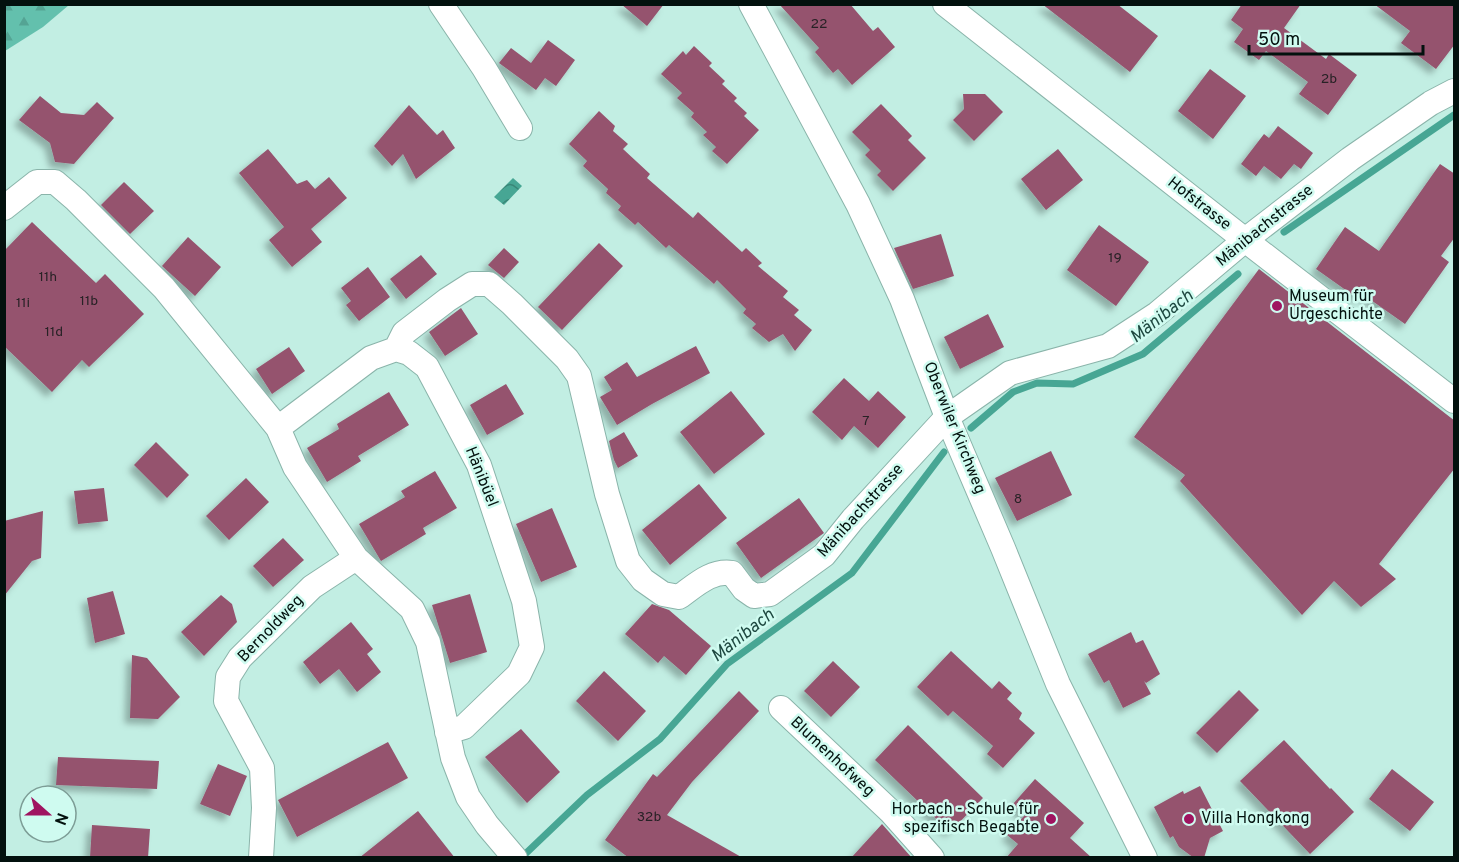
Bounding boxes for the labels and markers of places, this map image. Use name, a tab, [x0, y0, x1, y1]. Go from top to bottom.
place label: Museum für Urgeschichte	[1289, 287, 1383, 325]
marker: Museum für Urgeschichte	[1270, 299, 1284, 313]
place label: Horbach - Schule für spezifisch Begabte	[892, 800, 1039, 838]
place label: Villa Hongkong	[1201, 809, 1310, 829]
marker: Horbach - Schule für spezifisch Begabte	[1044, 812, 1058, 826]
marker: Villa Hongkong	[1182, 812, 1196, 826]

